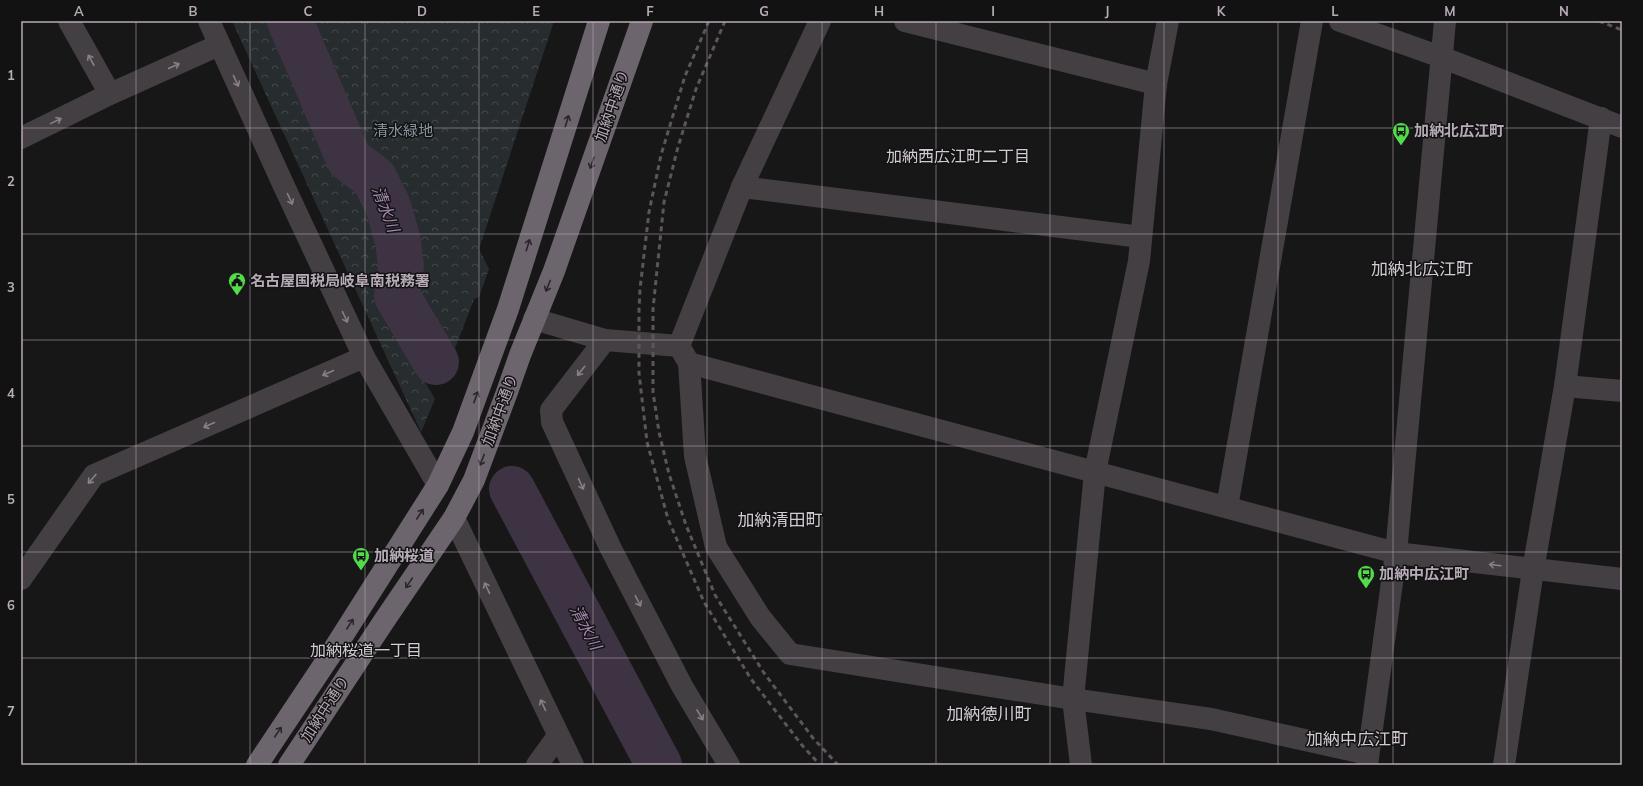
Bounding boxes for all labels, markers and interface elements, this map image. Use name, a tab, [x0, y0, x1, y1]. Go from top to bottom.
text: A	[74, 3, 84, 19]
text: B	[189, 3, 198, 19]
text: C	[304, 3, 313, 19]
text: D	[417, 3, 427, 19]
text: E	[532, 3, 540, 19]
text: F	[646, 3, 654, 19]
text: G	[759, 3, 769, 19]
text: H	[874, 3, 884, 19]
text: I	[991, 3, 995, 19]
text: J	[1105, 3, 1109, 19]
text: K	[1217, 3, 1227, 19]
text: L	[1331, 3, 1339, 19]
text: M	[1444, 3, 1456, 19]
text: N	[1559, 3, 1569, 19]
one-way arrow	[86, 54, 94, 66]
one-way arrow	[167, 62, 179, 69]
text: 1	[7, 67, 15, 83]
street label: 加納中通り	[590, 67, 633, 144]
one-way arrow	[233, 74, 240, 86]
one-way arrow	[564, 115, 571, 128]
one-way arrow	[50, 117, 62, 124]
park label: 清水緑地	[373, 121, 433, 140]
bus stop icon: 加納北広江町	[1391, 121, 1411, 146]
place label: 加納北広江町	[1414, 121, 1504, 140]
district label: 加納西広江町二丁目	[886, 146, 1030, 166]
one-way arrow	[587, 157, 595, 169]
text: 2	[7, 173, 15, 189]
water label: 清水川	[368, 183, 405, 237]
one-way arrow	[287, 193, 294, 205]
one-way arrow	[525, 239, 532, 252]
district label: 加納北広江町	[1371, 258, 1473, 279]
public building icon: 名古屋国税局岐阜南税務署	[227, 271, 247, 296]
place label: 名古屋国税局岐阜南税務署	[250, 271, 430, 290]
text: 3	[7, 279, 15, 295]
one-way arrow	[543, 279, 551, 291]
one-way arrow	[342, 310, 349, 322]
one-way arrow	[577, 365, 586, 376]
one-way arrow	[323, 370, 335, 377]
street label: 加納中通り	[478, 371, 521, 448]
text: 4	[7, 385, 15, 401]
one-way arrow	[473, 392, 481, 404]
one-way arrow	[203, 422, 215, 429]
one-way arrow	[477, 453, 485, 465]
one-way arrow	[87, 474, 96, 484]
one-way arrow	[578, 477, 585, 489]
text: 5	[7, 491, 15, 507]
one-way arrow	[416, 508, 424, 520]
district label: 加納清田町	[738, 509, 823, 530]
bus stop icon: 加納桜道	[351, 546, 371, 571]
place label: 加納桜道	[374, 546, 434, 565]
one-way arrow	[1489, 561, 1502, 569]
bus stop icon: 加納中広江町	[1356, 564, 1376, 589]
place label: 加納中広江町	[1379, 564, 1469, 583]
one-way arrow	[405, 578, 413, 589]
one-way arrow	[483, 582, 490, 594]
one-way arrow	[635, 594, 642, 606]
text: 6	[7, 597, 15, 613]
water label: 清水川	[566, 601, 607, 655]
one-way arrow	[346, 618, 354, 630]
district label: 加納桜道一丁目	[310, 640, 422, 660]
street label: 加納中通り	[296, 672, 353, 745]
one-way arrow	[539, 699, 546, 711]
text: 7	[7, 703, 15, 719]
district label: 加納徳川町	[947, 703, 1032, 724]
one-way arrow	[696, 709, 704, 721]
one-way arrow	[274, 727, 283, 738]
district label: 加納中広江町	[1306, 728, 1408, 749]

